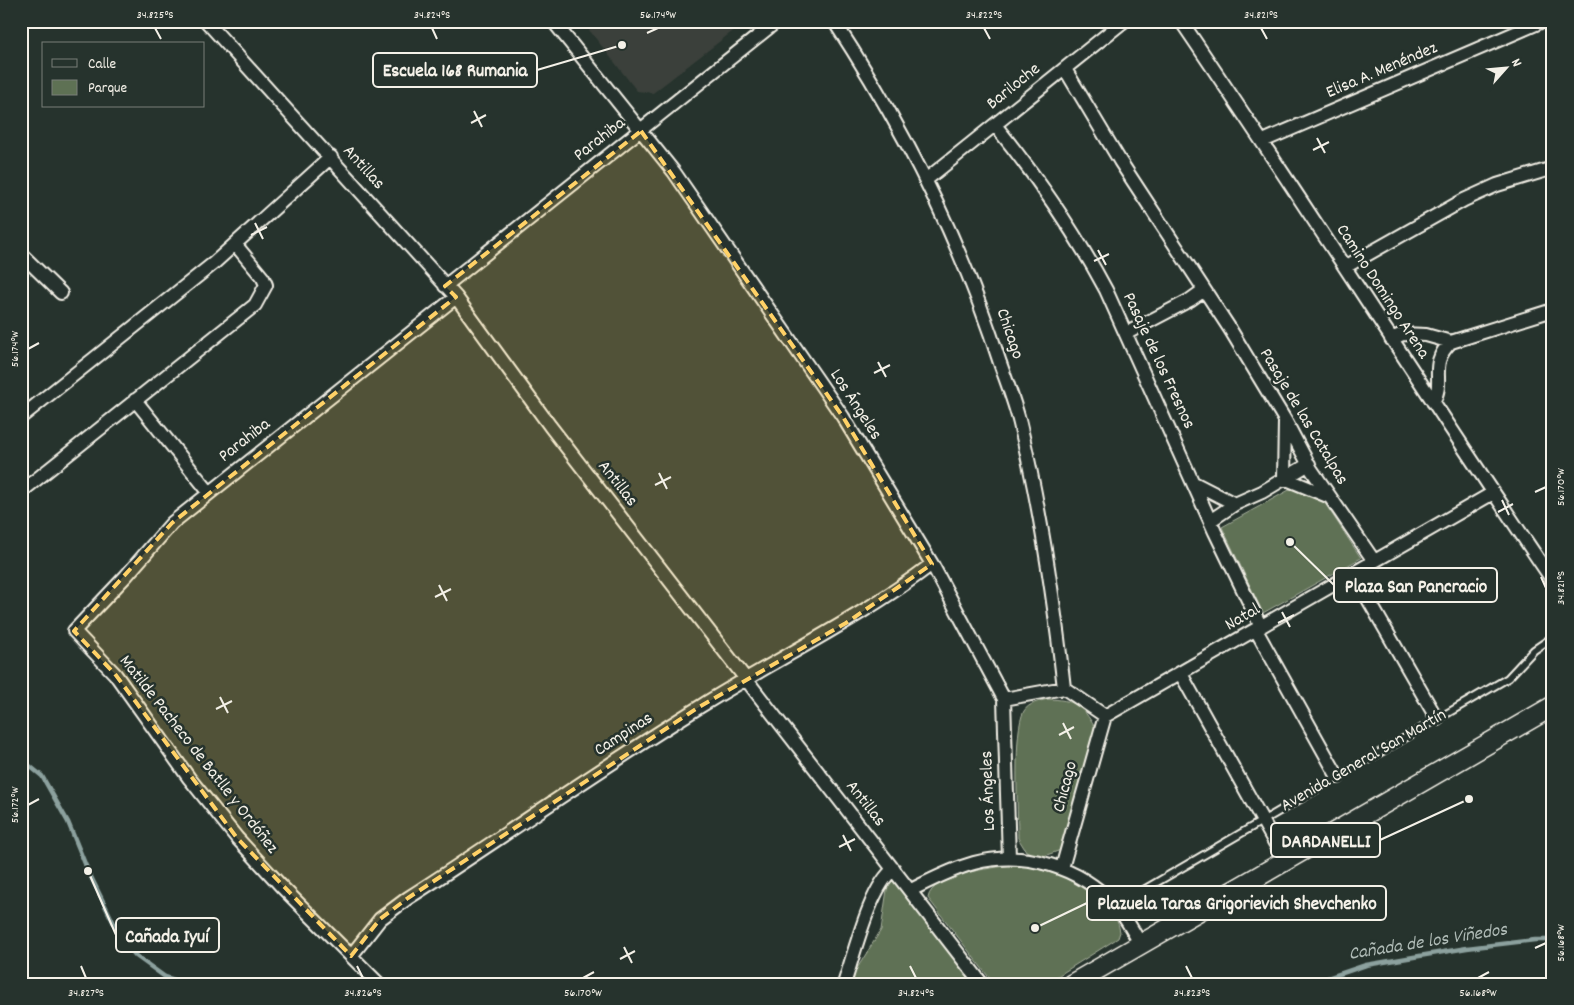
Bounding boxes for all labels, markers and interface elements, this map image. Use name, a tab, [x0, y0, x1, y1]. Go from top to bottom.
text: 34.825°S	[136, 7, 174, 24]
text: 34.824°S	[414, 7, 450, 24]
text: 56.174°W	[640, 7, 676, 24]
text: 34.822°S	[966, 7, 1002, 24]
text: 34.821°S	[1244, 7, 1278, 24]
street label: Elisa A. Menéndez	[1322, 36, 1442, 106]
legend	[42, 42, 205, 108]
north arrow	[1482, 42, 1532, 92]
callout: Escuela 168 Rumania	[373, 53, 537, 87]
text: Calle	[88, 54, 117, 76]
text: N	[1505, 55, 1526, 71]
street label: Bariloche	[982, 58, 1046, 116]
text: Escuela 168 Rumania	[383, 59, 528, 86]
text: Parque	[88, 78, 128, 100]
street label: Parahiba	[569, 111, 632, 168]
street label: Antillas	[336, 140, 390, 196]
street label: Camino Domingo Arena	[1329, 220, 1435, 365]
street label: Pasaje de los Fresnos	[1115, 289, 1201, 433]
street label: Chicago	[989, 305, 1029, 363]
text: 56.174°W	[7, 331, 24, 367]
street label: Pasaje de las Catalpas	[1252, 344, 1354, 490]
street label: Los Ángeles	[823, 365, 887, 445]
street label: Parahiba	[214, 412, 277, 469]
street label: Antillas	[591, 456, 643, 512]
text: 56.170°W	[1553, 468, 1570, 506]
callout: Plaza San Pancracio	[1334, 568, 1497, 602]
text: 34.821°S	[1553, 571, 1570, 605]
text: Plaza San Pancracio	[1345, 575, 1488, 602]
street label: Natal	[1221, 598, 1266, 638]
street label: Matilde Pacheco de Batlle y Ordóñez	[113, 650, 284, 860]
street label: Avenida General San Martín	[1277, 703, 1451, 819]
street label: Campinas	[590, 707, 658, 763]
street label: Los Ángeles	[975, 750, 1003, 832]
street label: Chicago	[1047, 759, 1085, 815]
street label: Antillas	[839, 776, 891, 832]
text: 56.172°W	[7, 787, 24, 823]
callout: DARDANELLI	[1271, 823, 1380, 857]
text: DARDANELLI	[1281, 830, 1371, 857]
callout: Plazuela Taras Grigorievich Shevchenko	[1087, 886, 1386, 920]
text: Plazuela Taras Grigorievich Shevchenko	[1097, 892, 1377, 919]
water label: Cañada de los Viñedos	[1347, 917, 1510, 969]
callout: Cañada Iyuí	[116, 918, 219, 952]
text: 56.168°W	[1553, 924, 1570, 962]
text: Cañada Iyuí	[125, 925, 211, 952]
text: 34.827°S	[68, 985, 104, 1002]
text: 34.826°S	[344, 985, 382, 1002]
text: 56.170°W	[564, 985, 602, 1002]
text: 34.824°S	[898, 985, 934, 1002]
text: 34.823°S	[1174, 985, 1210, 1002]
text: 56.168°W	[1459, 985, 1497, 1002]

